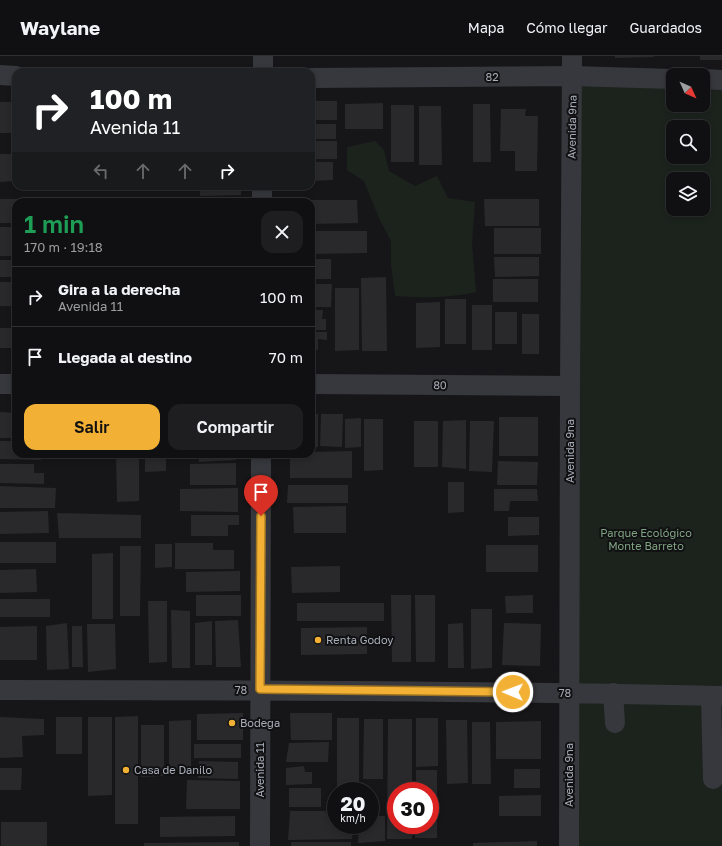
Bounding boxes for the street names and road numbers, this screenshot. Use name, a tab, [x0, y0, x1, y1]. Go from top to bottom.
street label: 82	[485, 70, 499, 83]
street label: Avenida 9na	[564, 95, 579, 159]
street label: 80	[433, 378, 447, 391]
street label: Avenida 9na	[563, 419, 576, 483]
street label: 78	[235, 683, 248, 696]
street label: 78	[559, 686, 572, 699]
street label: Avenida 11	[253, 742, 266, 798]
street label: Avenida 9na	[562, 743, 575, 807]

